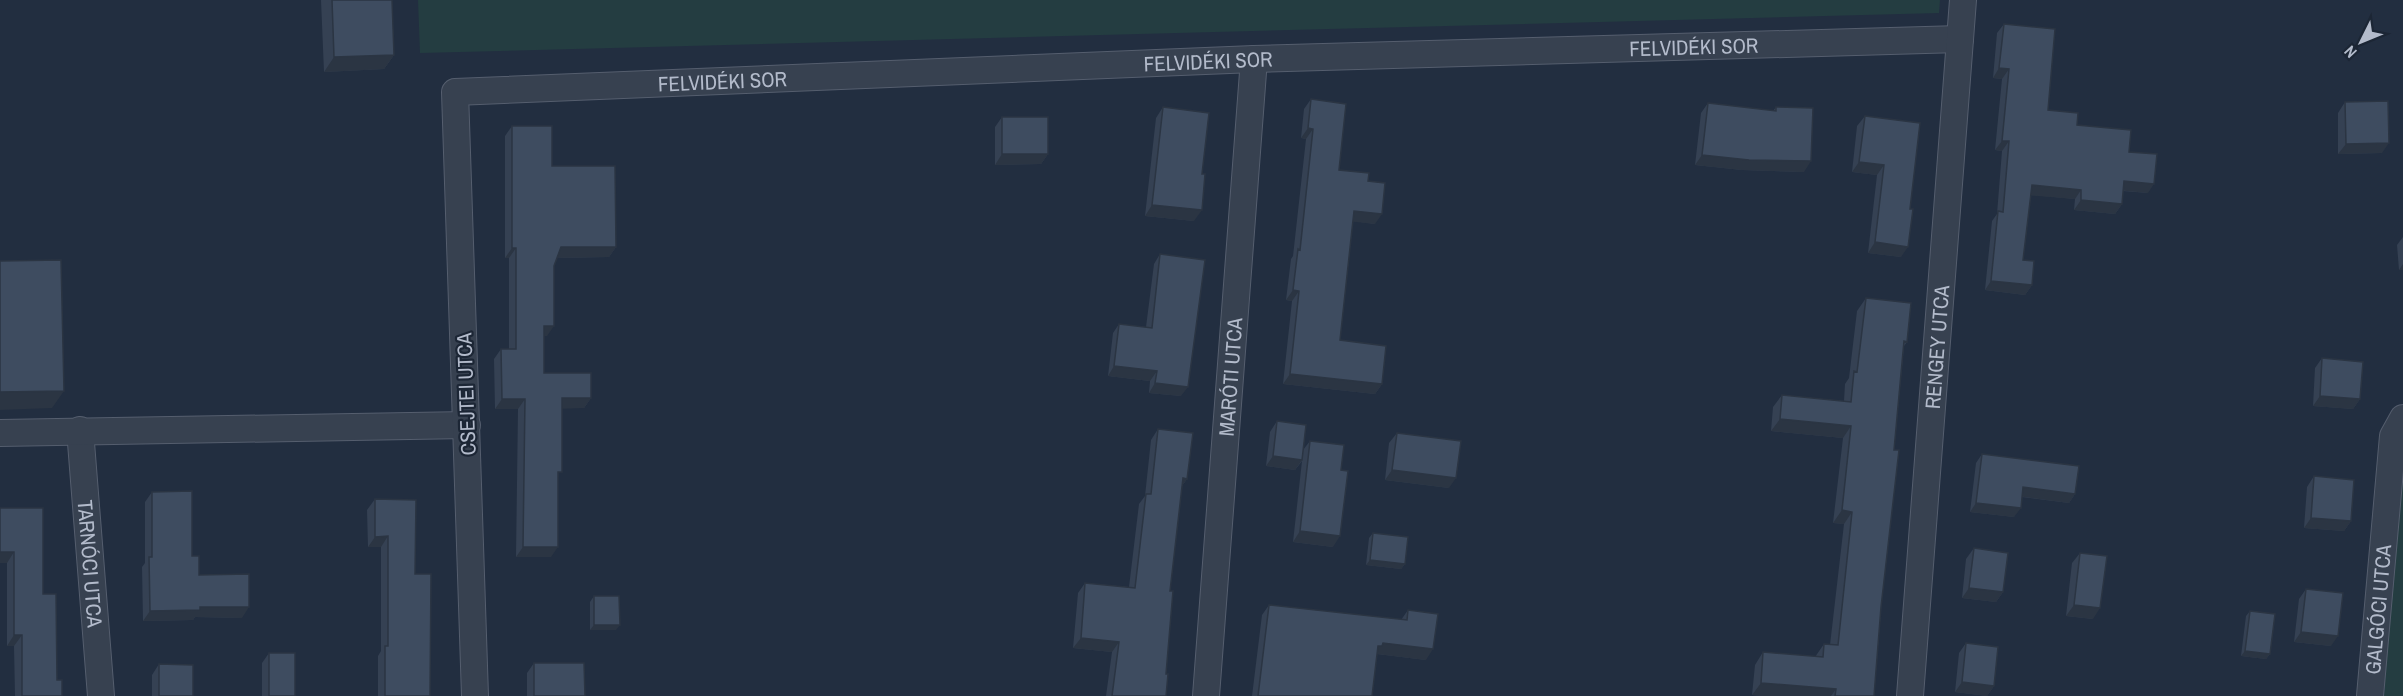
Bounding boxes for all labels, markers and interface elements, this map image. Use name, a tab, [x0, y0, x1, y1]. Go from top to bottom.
north arrow	[2331, 12, 2391, 72]
street label: FELVIDÉKI SOR	[1629, 30, 1759, 63]
text: N	[2339, 41, 2361, 63]
street label: FELVIDÉKI SOR	[1143, 44, 1273, 78]
street label: FELVIDÉKI SOR	[657, 64, 788, 98]
street label: RENGEY UTCA	[1917, 283, 1956, 410]
street label: MARÓTI UTCA	[1211, 316, 1249, 437]
street label: CSEJTEI UTCA	[449, 332, 483, 456]
street label: TARNÓCI UTCA	[71, 499, 110, 629]
street label: GALGÓCI UTCA	[2357, 543, 2398, 675]

